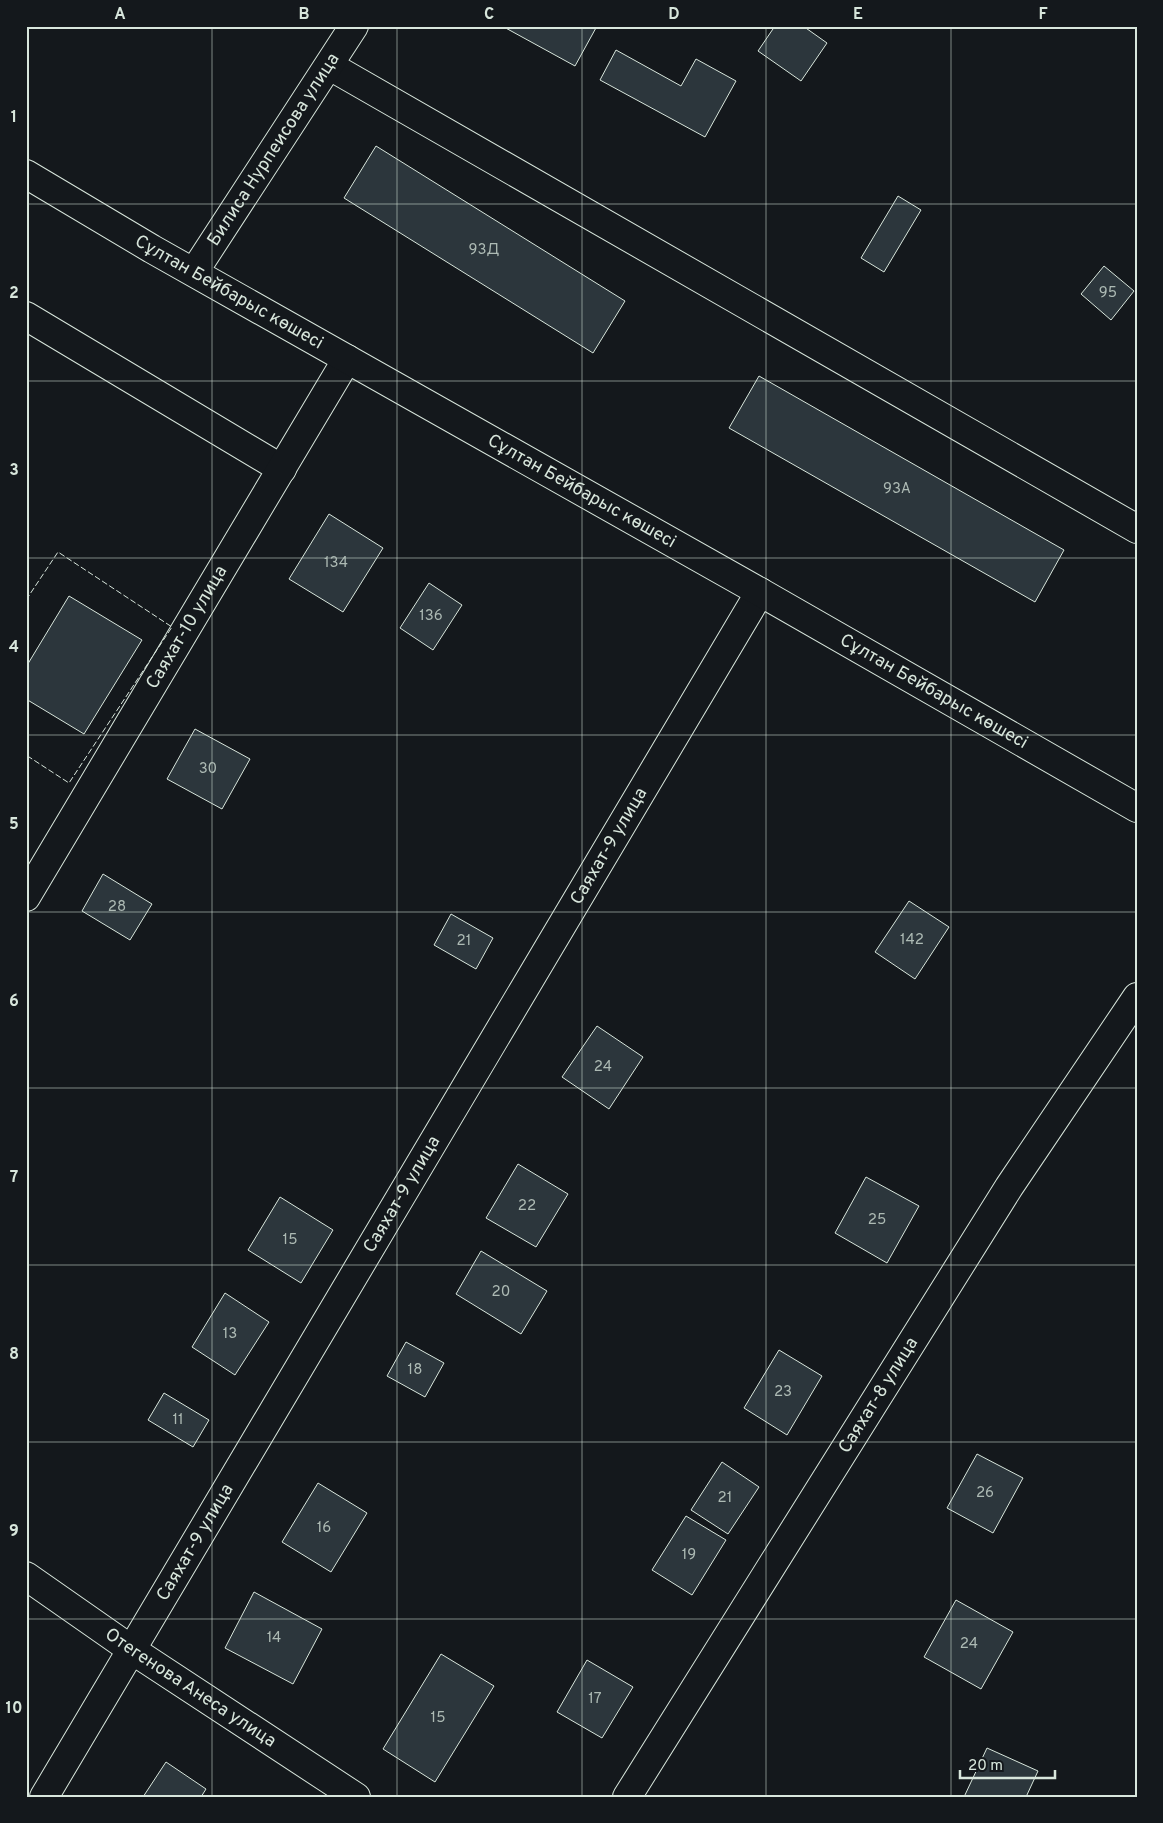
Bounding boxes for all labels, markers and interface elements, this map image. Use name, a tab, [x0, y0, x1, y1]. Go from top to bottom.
text: A	[114, 5, 126, 25]
text: B	[298, 5, 310, 25]
text: C	[484, 5, 494, 25]
text: D	[668, 5, 680, 25]
text: E	[853, 5, 863, 25]
text: F	[1038, 5, 1048, 25]
street label: Билиса Нурпеисова улица	[202, 49, 345, 251]
text: 1	[11, 108, 17, 128]
street label: Сұлтан Бейбарыс көшесі	[130, 230, 327, 355]
house number: 93Д	[469, 241, 500, 260]
text: 2	[9, 284, 19, 304]
house number: 95	[1099, 284, 1117, 303]
street label: Сұлтан Бейбарыс көшесі	[483, 429, 680, 554]
text: 3	[9, 461, 19, 481]
house number: 93А	[883, 480, 911, 499]
house number: 134	[324, 554, 348, 573]
street label: Саяхат-10 улица	[141, 561, 233, 693]
house number: 136	[419, 607, 443, 626]
street label: Сұлтан Бейбарыс көшесі	[836, 629, 1032, 755]
text: 4	[9, 638, 19, 658]
house number: 30	[199, 760, 217, 779]
street label: Саяхат-9 улица	[565, 783, 653, 909]
text: 5	[9, 815, 19, 835]
house number: 28	[108, 898, 126, 917]
house number: 142	[900, 931, 924, 950]
house number: 21	[457, 932, 471, 951]
text: 6	[9, 992, 19, 1012]
house number: 24	[594, 1058, 612, 1077]
street label: Саяхат-9 улица	[358, 1132, 446, 1257]
text: 7	[10, 1168, 18, 1188]
house number: 22	[518, 1197, 536, 1216]
house number: 25	[868, 1211, 886, 1230]
house number: 15	[283, 1231, 297, 1250]
house number: 20	[492, 1283, 510, 1302]
house number: 13	[223, 1325, 237, 1344]
street label: Саяхат-8 улица	[834, 1333, 924, 1458]
text: 8	[9, 1345, 19, 1365]
house number: 18	[408, 1361, 422, 1380]
house number: 23	[774, 1383, 792, 1402]
house number: 11	[172, 1411, 184, 1430]
street label: Саяхат-9 улица	[151, 1480, 239, 1605]
house number: 26	[976, 1484, 994, 1503]
house number: 21	[718, 1489, 732, 1508]
house number: 16	[317, 1519, 331, 1538]
text: 9	[9, 1522, 19, 1542]
house number: 19	[682, 1546, 696, 1565]
street label: Отегенова Анеса улица	[100, 1623, 280, 1753]
house number: 14	[267, 1629, 281, 1648]
house number: 24	[960, 1635, 978, 1654]
house number: 17	[588, 1690, 602, 1709]
text: 10	[6, 1699, 22, 1719]
house number: 15	[431, 1709, 445, 1728]
scale bar	[960, 1748, 1056, 1780]
text: 20 m	[968, 1757, 1003, 1776]

